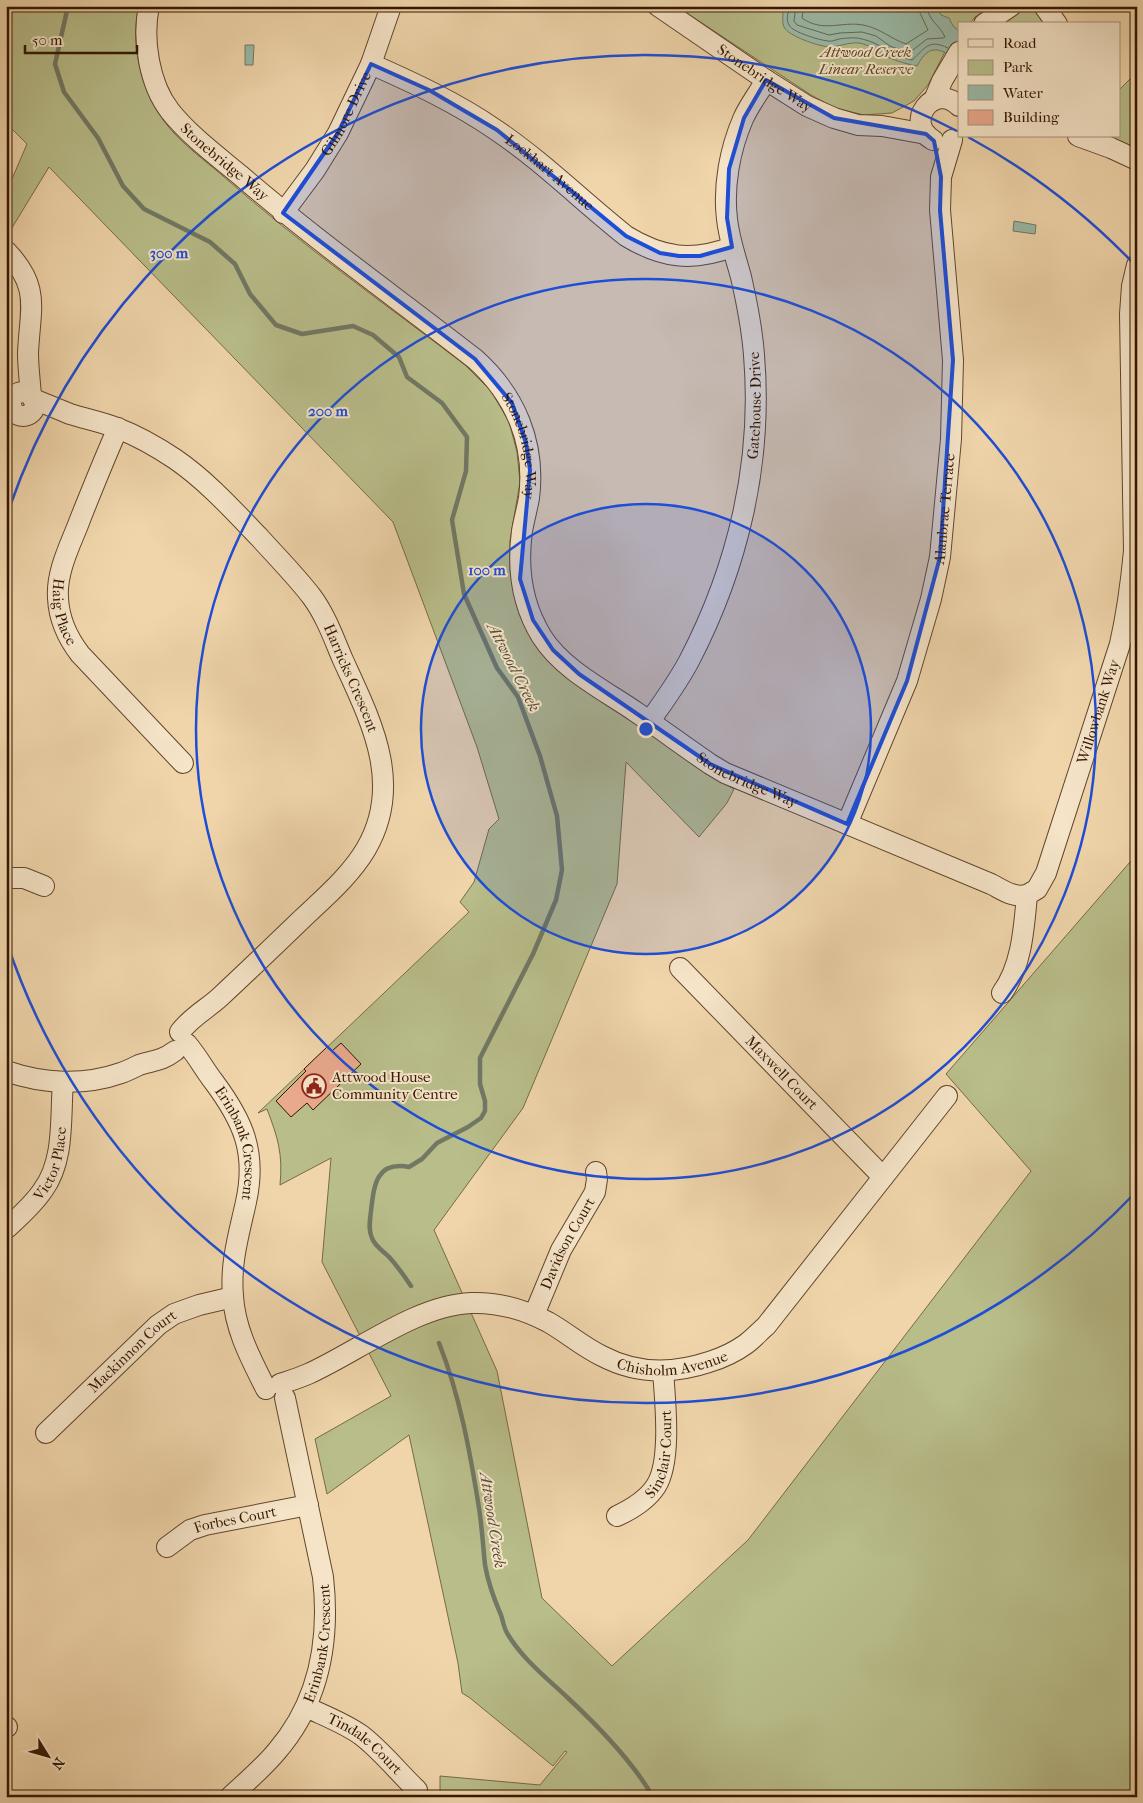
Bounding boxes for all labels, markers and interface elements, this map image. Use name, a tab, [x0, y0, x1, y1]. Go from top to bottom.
scale bar	[25, 22, 138, 54]
legend	[958, 22, 1120, 138]
text: 50 m	[32, 31, 63, 49]
text: Road	[1003, 34, 1037, 52]
street label: Stonebridge Way	[714, 40, 816, 117]
park label: Attwood Creek Linear Reserve	[818, 43, 914, 78]
text: Park	[1003, 58, 1033, 76]
street label: Gilmore Drive	[317, 68, 375, 159]
text: Water	[1002, 84, 1043, 102]
text: Building	[1003, 108, 1060, 126]
street label: Stonebridge Way	[177, 119, 273, 205]
street label: Lockhart Avenue	[502, 130, 598, 215]
text: 300 m	[150, 244, 189, 262]
street label: Gatehouse Drive	[743, 351, 765, 460]
street label: Stonebridge Way	[498, 389, 539, 501]
text: 200 m	[308, 402, 348, 420]
street label: Alanbrae Terrace	[930, 452, 959, 567]
text: 100 m	[468, 561, 506, 579]
street label: Haig Place	[49, 577, 81, 649]
water label: Attwood Creek	[483, 618, 544, 714]
street label: Harricks Crescent	[320, 621, 382, 735]
street label: Willowbank Way	[1073, 656, 1124, 767]
centre of rings	[637, 720, 655, 738]
street label: Stonebridge Way	[693, 748, 802, 812]
street label: Maxwell Court	[742, 1032, 822, 1114]
place label: Attwood House Community Centre	[331, 1068, 458, 1103]
public building icon: Attwood House Community Centre	[301, 1073, 327, 1099]
street label: Erinbank Crescent	[211, 1083, 259, 1203]
street label: Victor Place	[29, 1125, 70, 1205]
street label: Davidson Court	[537, 1194, 599, 1292]
street label: Mackinnon Court	[84, 1306, 180, 1396]
street label: Chisholm Avenue	[615, 1347, 731, 1379]
street label: Sinclair Court	[641, 1409, 675, 1502]
water label: Attwood Creek	[476, 1469, 510, 1569]
street label: Forbes Court	[191, 1502, 279, 1537]
street label: Erinbank Crescent	[299, 1583, 334, 1705]
street label: Tindale Court	[325, 1709, 406, 1779]
north arrow	[22, 1730, 72, 1780]
text: N	[48, 1754, 68, 1773]

